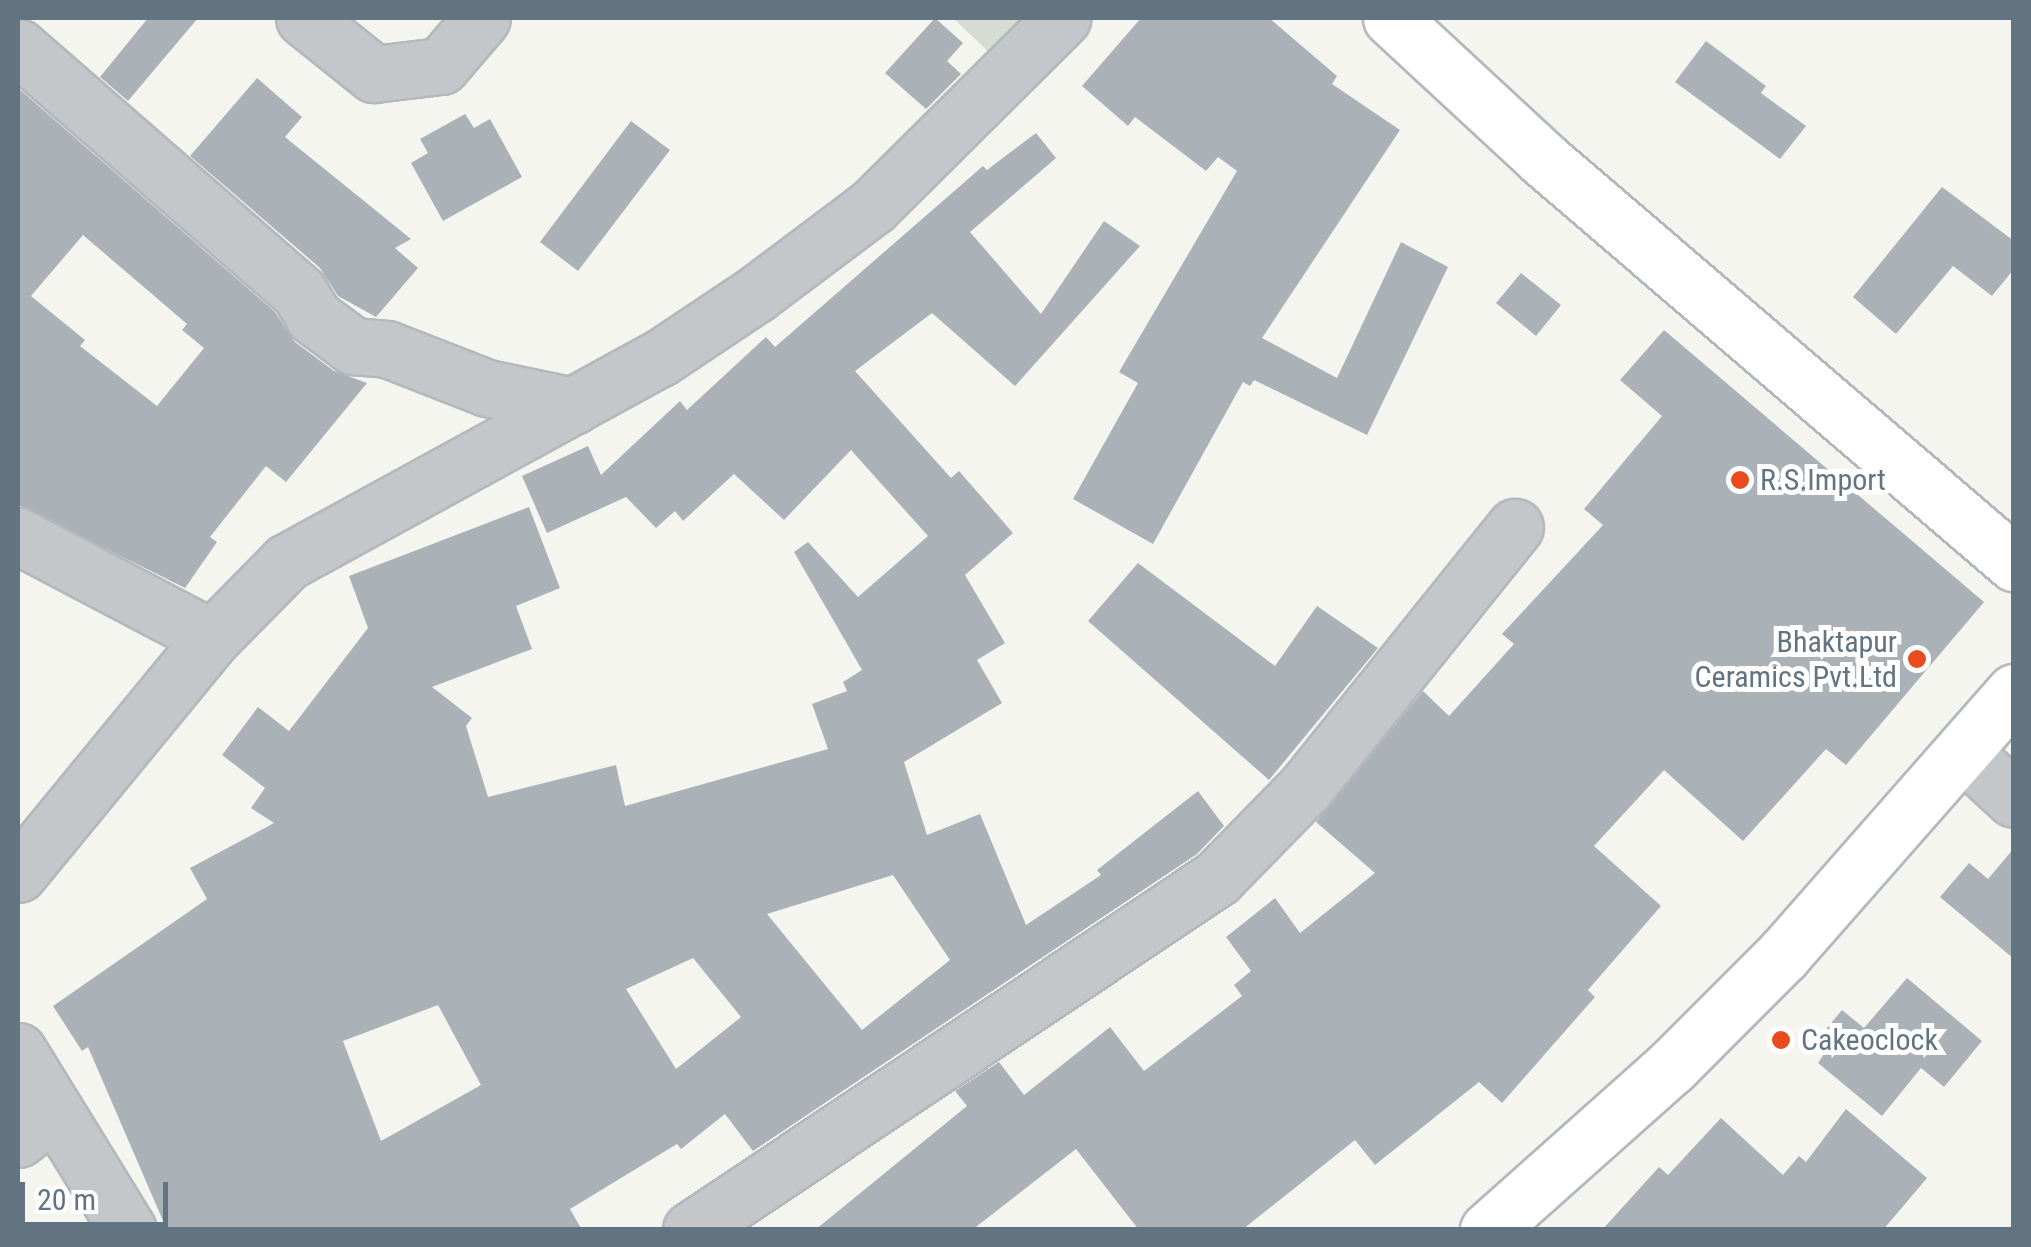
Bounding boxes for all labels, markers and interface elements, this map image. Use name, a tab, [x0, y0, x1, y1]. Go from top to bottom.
place label: R.S.Import	[1760, 462, 1886, 498]
marker: R.S.Import	[1729, 469, 1751, 491]
place label: Bhaktapur Ceramics Pvt.Ltd	[1695, 624, 1897, 694]
marker: Bhaktapur Ceramics Pvt.Ltd	[1906, 648, 1928, 670]
place label: Cakeoclock	[1801, 1022, 1938, 1058]
marker: Cakeoclock	[1770, 1029, 1792, 1051]
scale bar	[25, 1162, 172, 1224]
text: 20 m	[37, 1182, 96, 1217]

